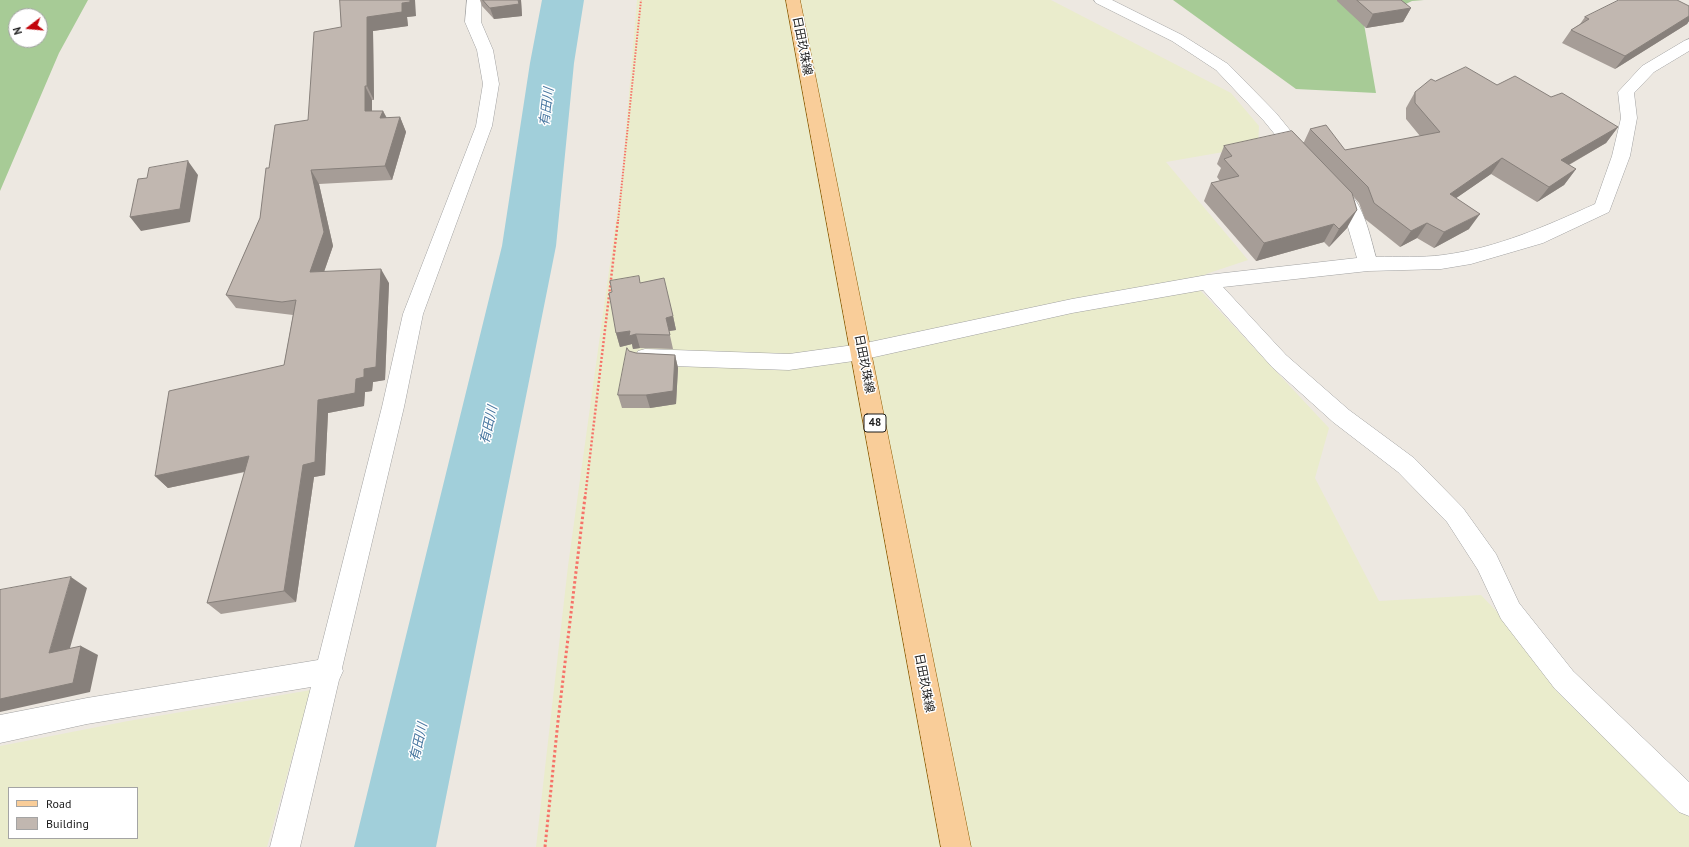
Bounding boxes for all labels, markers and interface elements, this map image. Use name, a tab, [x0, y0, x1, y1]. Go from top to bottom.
north arrow	[8, 8, 48, 48]
street label: 日田玖珠線	[789, 15, 815, 77]
text: N	[10, 26, 25, 36]
water label: 有田川	[537, 87, 557, 127]
street label: 日田玖珠線	[851, 333, 877, 395]
water label: 有田川	[477, 404, 501, 446]
road number: 48	[864, 414, 886, 432]
street label: 日田玖珠線	[911, 652, 937, 714]
water label: 有田川	[407, 721, 431, 763]
legend	[8, 787, 138, 839]
text: Road	[46, 796, 71, 811]
text: Building	[46, 816, 89, 831]

